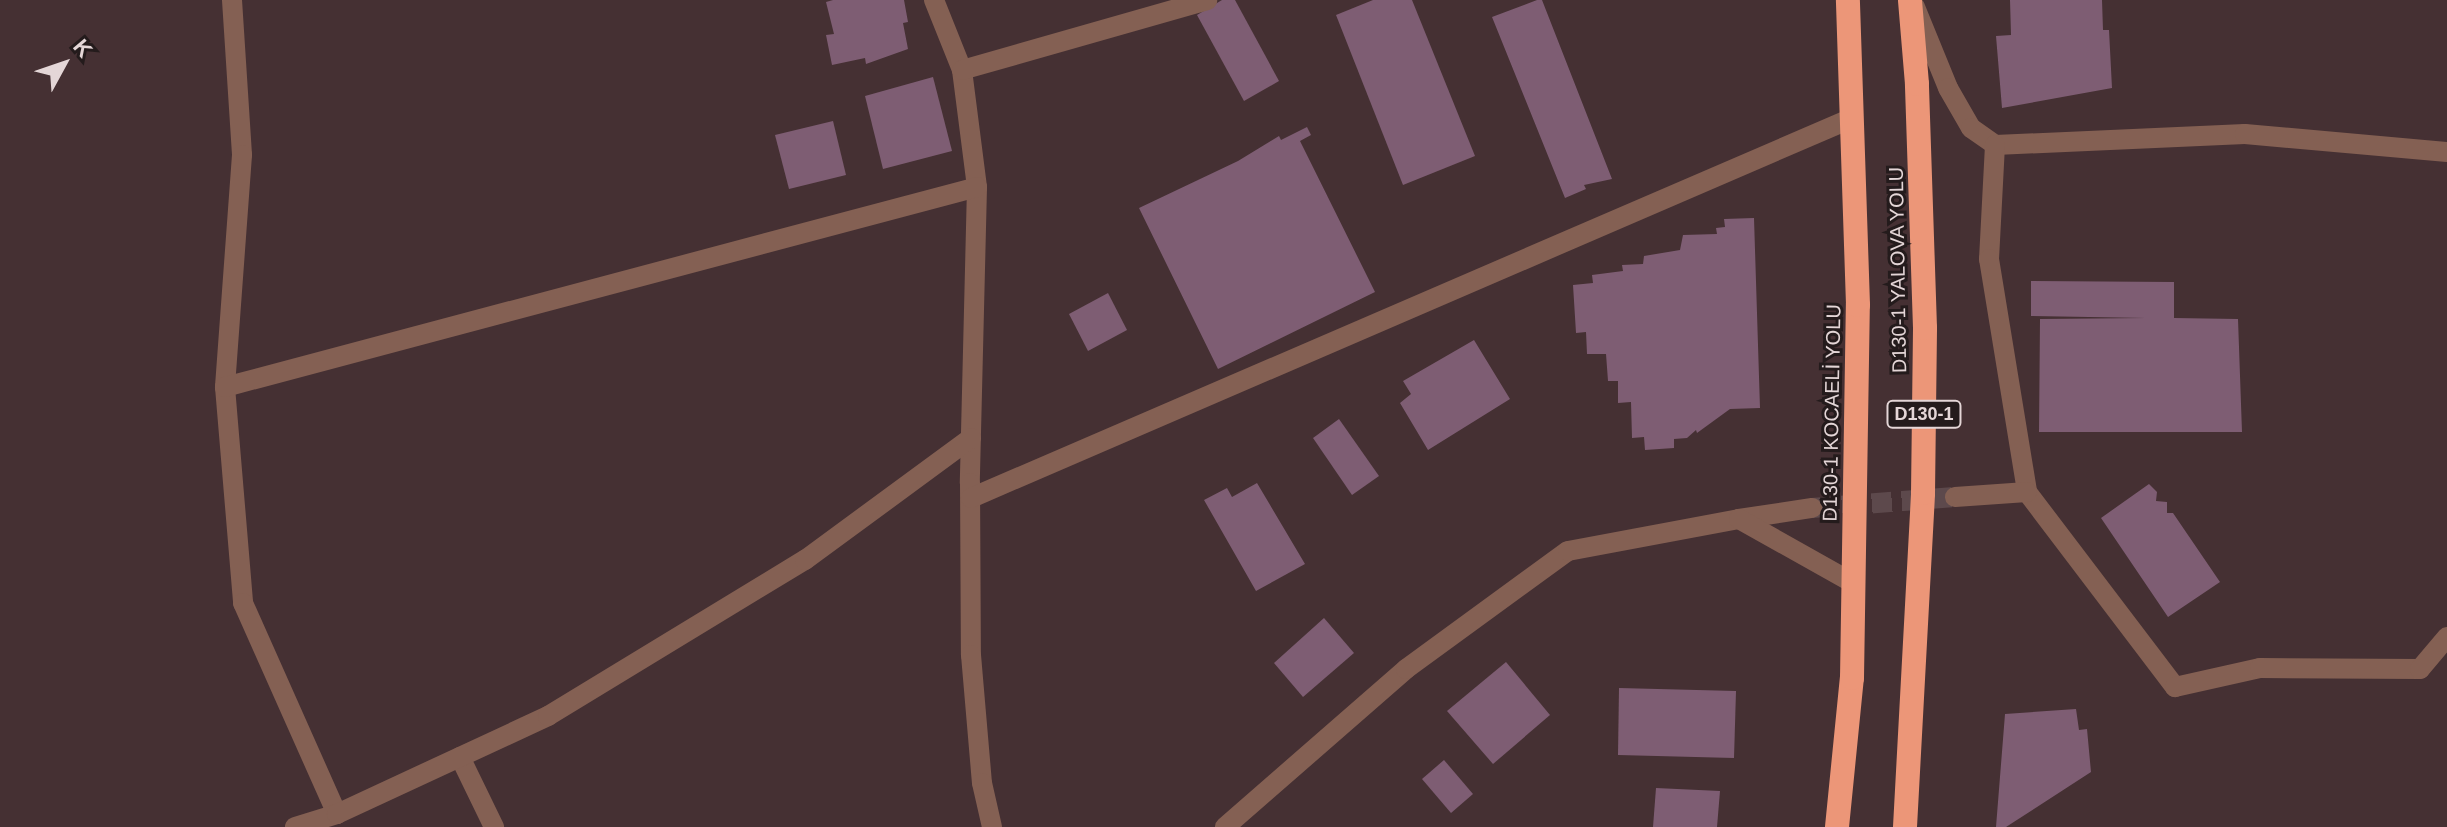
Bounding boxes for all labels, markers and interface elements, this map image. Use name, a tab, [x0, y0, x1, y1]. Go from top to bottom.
north arrow	[24, 24, 104, 104]
text: K	[68, 34, 97, 62]
street label: D130-1 YALOVA YOLU	[1884, 166, 1912, 374]
street label: D130-1 KOCAELİ YOLU	[1818, 304, 1846, 522]
road number: D130-1	[1886, 400, 1962, 428]

